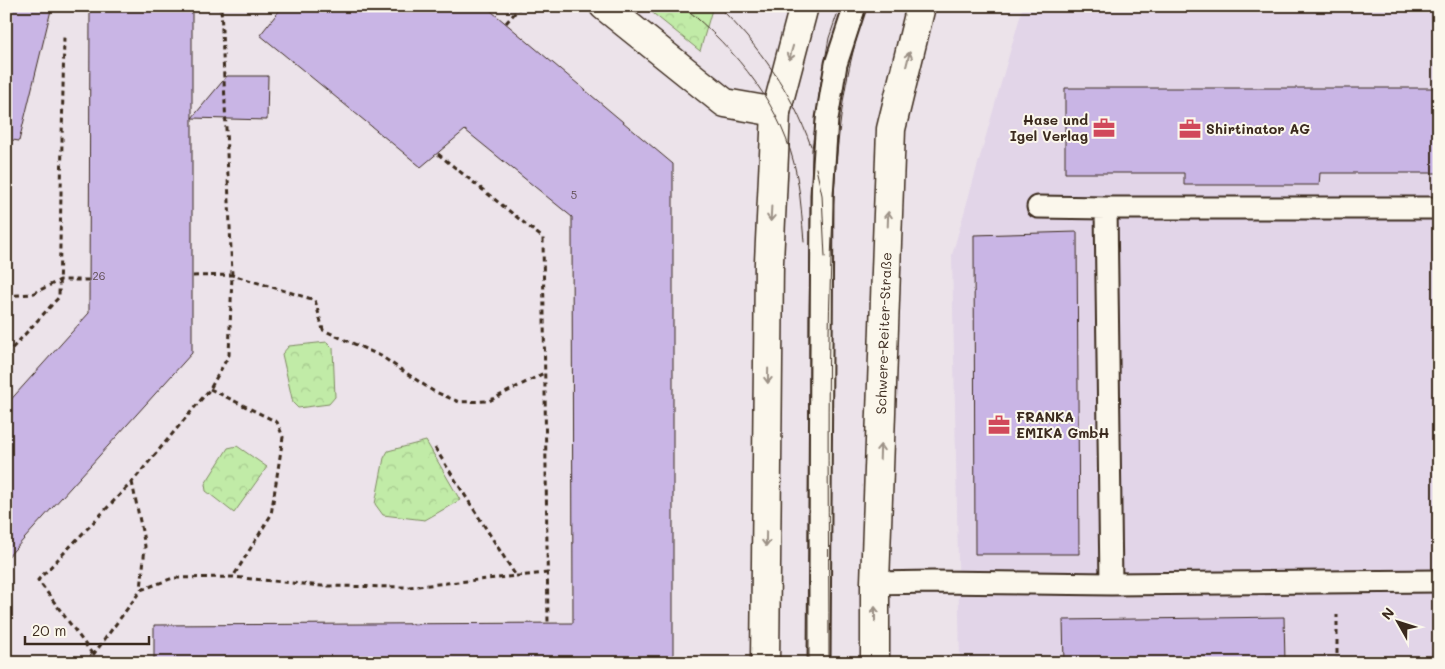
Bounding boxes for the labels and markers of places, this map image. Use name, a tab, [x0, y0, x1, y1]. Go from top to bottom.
place label: Hase und Igel Verlag	[1010, 110, 1088, 145]
office icon: Hase und Igel Verlag	[1091, 115, 1117, 141]
office icon: Shirtinator AG	[1177, 116, 1203, 142]
place label: Shirtinator AG	[1206, 119, 1310, 138]
place label: FRANKA EMIKA GmbH	[1016, 407, 1110, 442]
office icon: FRANKA EMIKA GmbH	[986, 412, 1012, 438]

